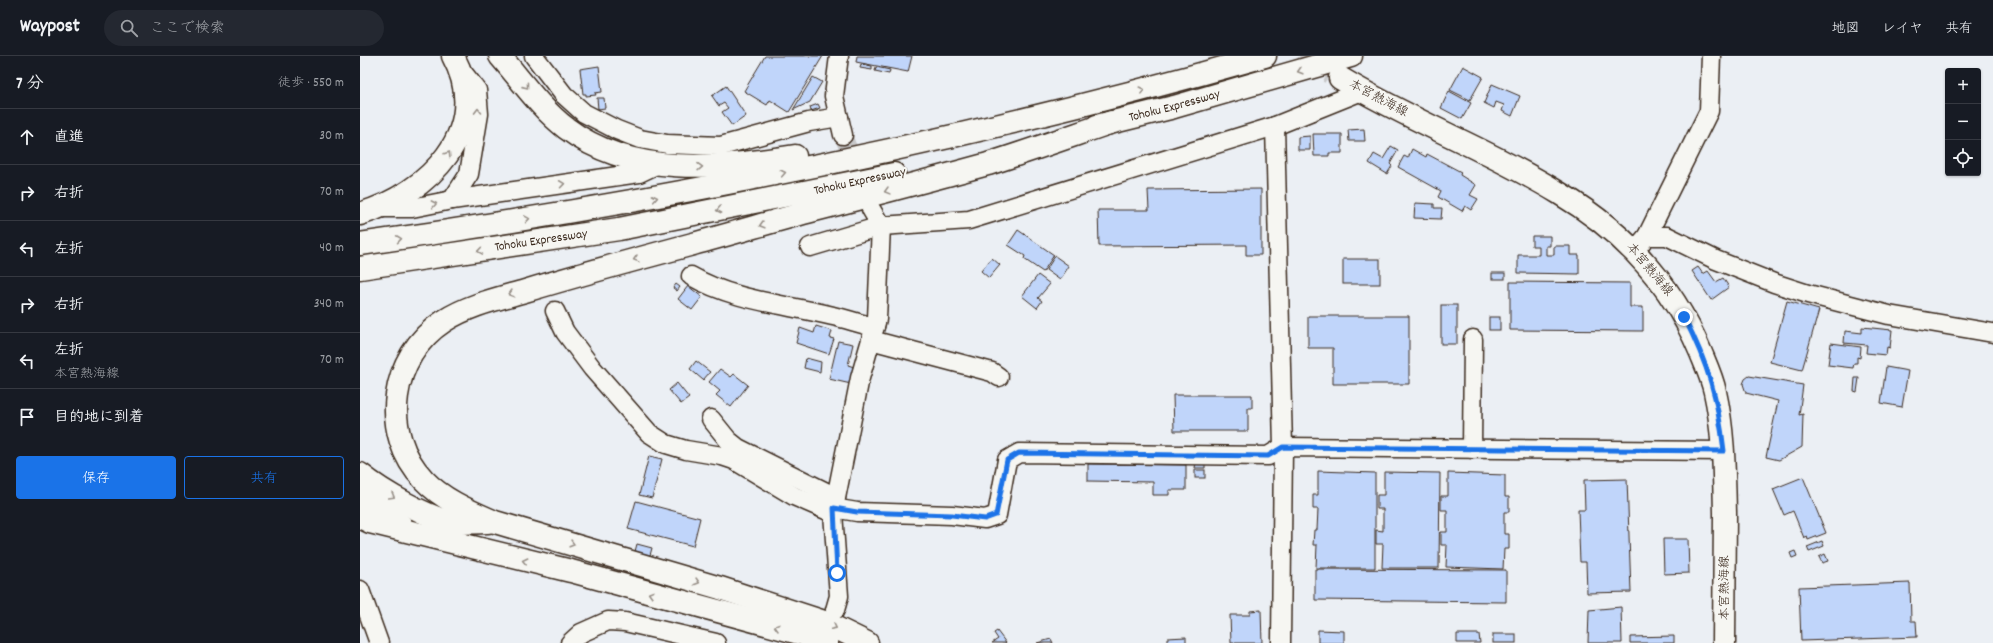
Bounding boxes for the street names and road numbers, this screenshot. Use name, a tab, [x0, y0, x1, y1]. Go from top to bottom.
street label: 本宮熱海線	[1345, 75, 1412, 123]
street label: Tohoku Expressway	[1127, 85, 1223, 127]
street label: Tohoku Expressway	[812, 163, 908, 201]
street label: Tohoku Expressway	[493, 224, 589, 257]
street label: 本宮熱海線	[1621, 239, 1678, 302]
street label: 本宮熱海線	[1716, 555, 1735, 621]

